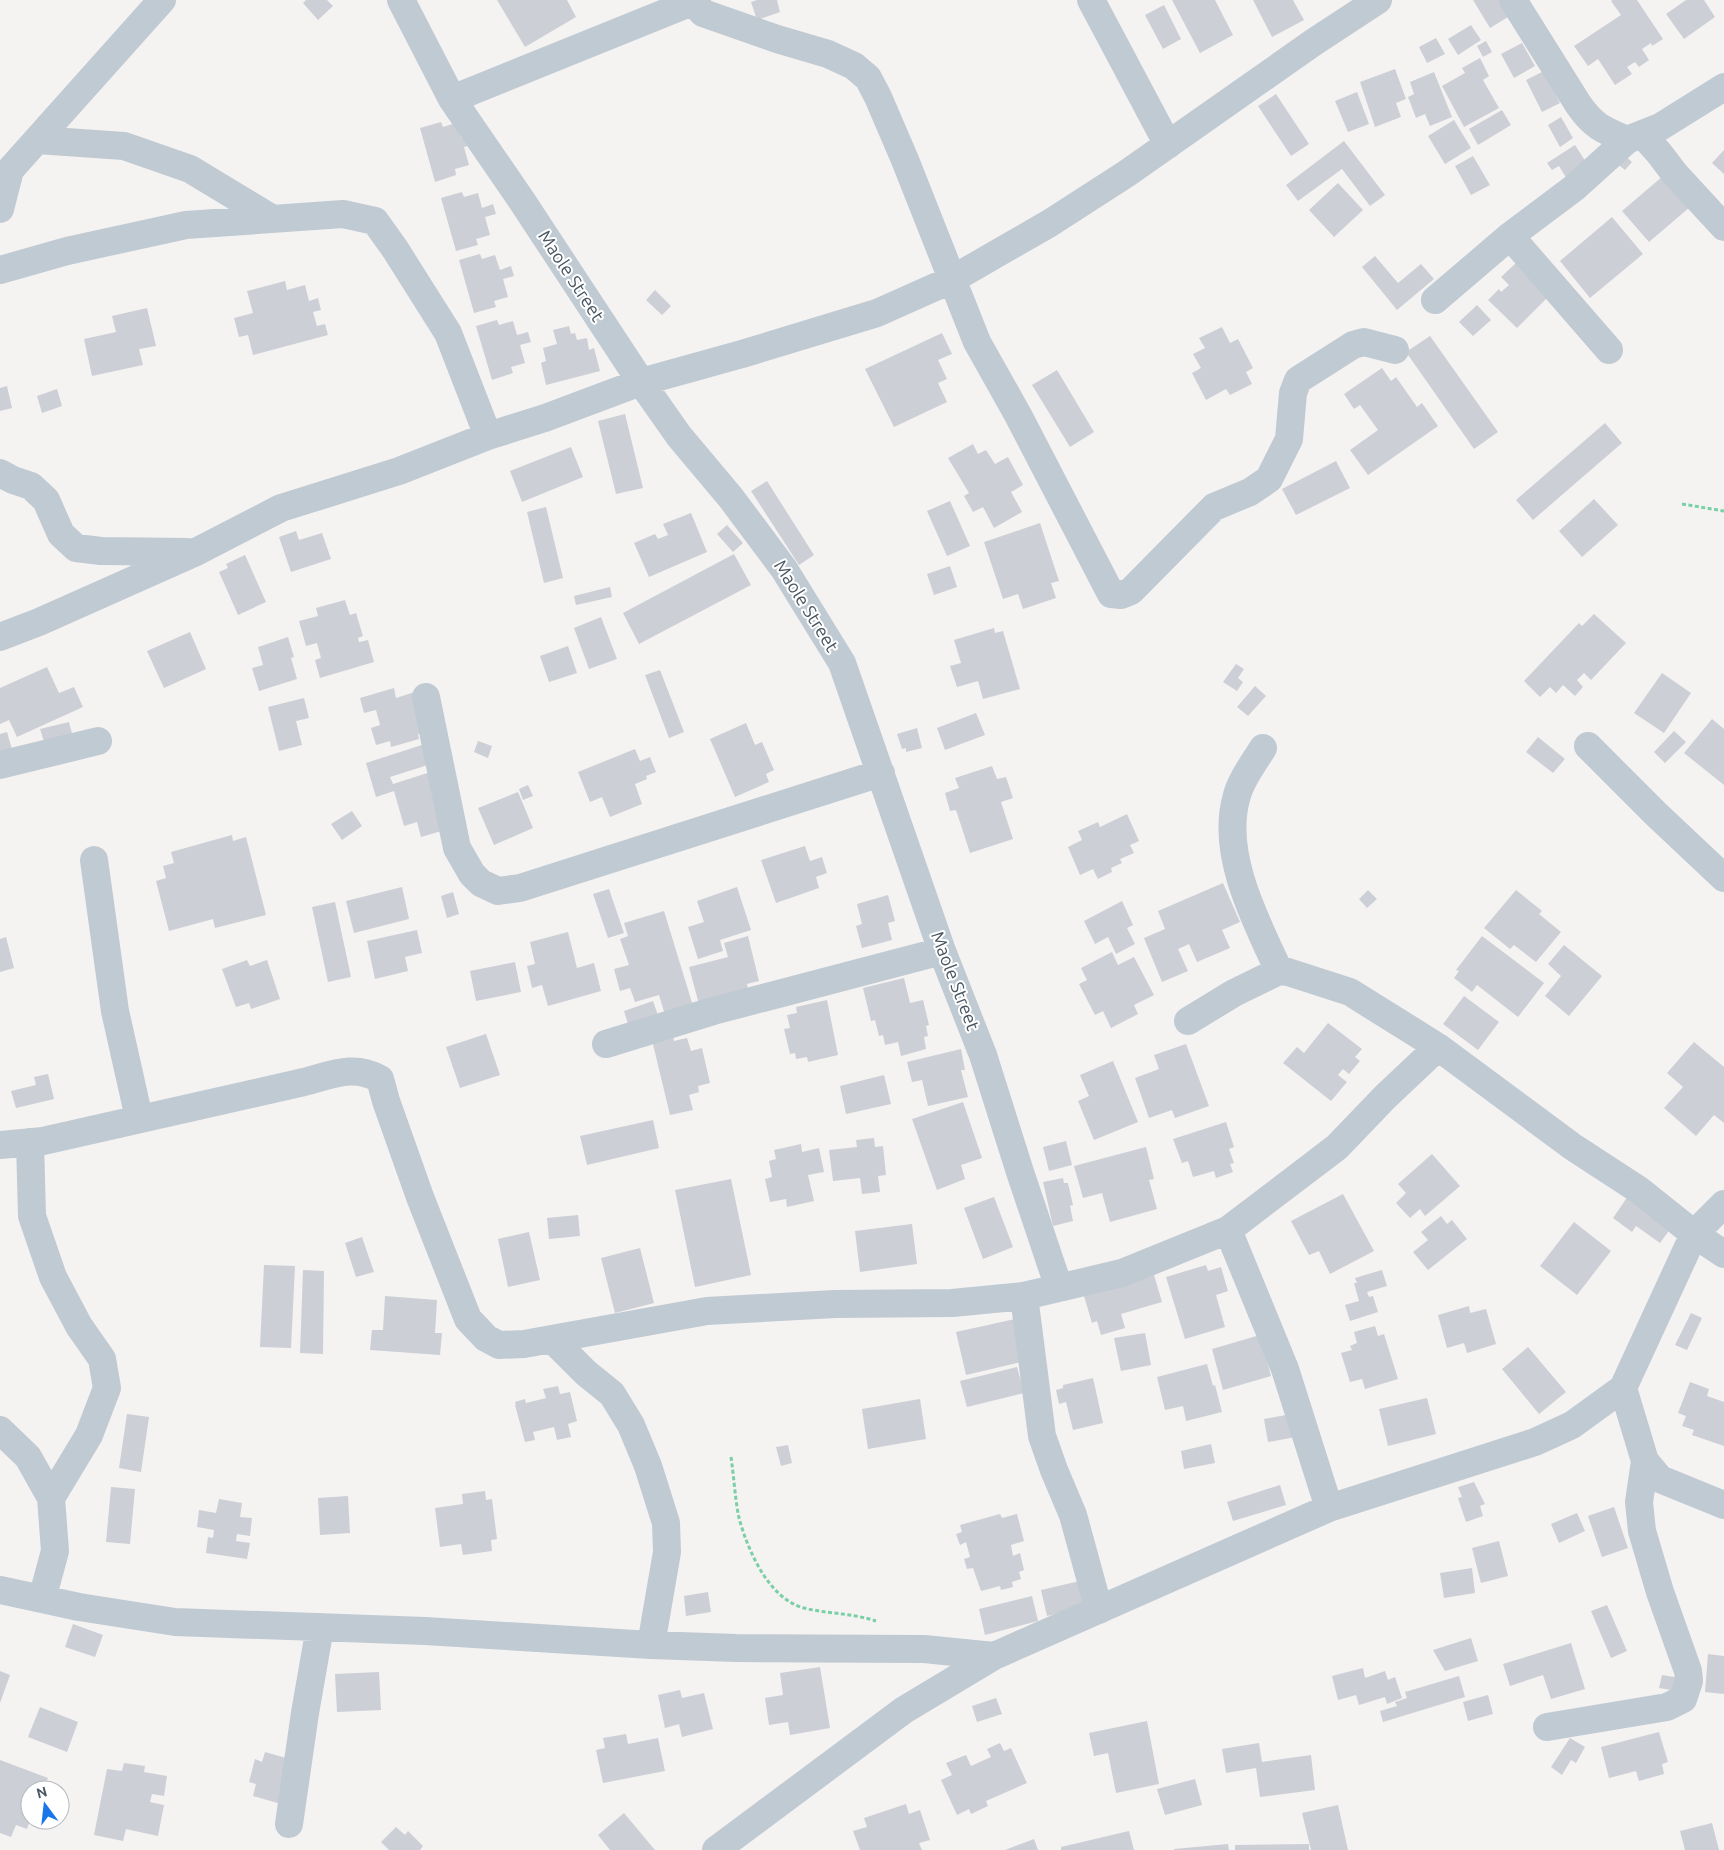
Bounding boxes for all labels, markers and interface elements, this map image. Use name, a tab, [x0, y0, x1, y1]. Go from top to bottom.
street label: Maole Street	[535, 226, 609, 325]
street label: Maole Street	[771, 556, 843, 655]
street label: Maole Street	[928, 928, 984, 1033]
north arrow	[20, 1780, 70, 1830]
text: N	[35, 1783, 49, 1802]

